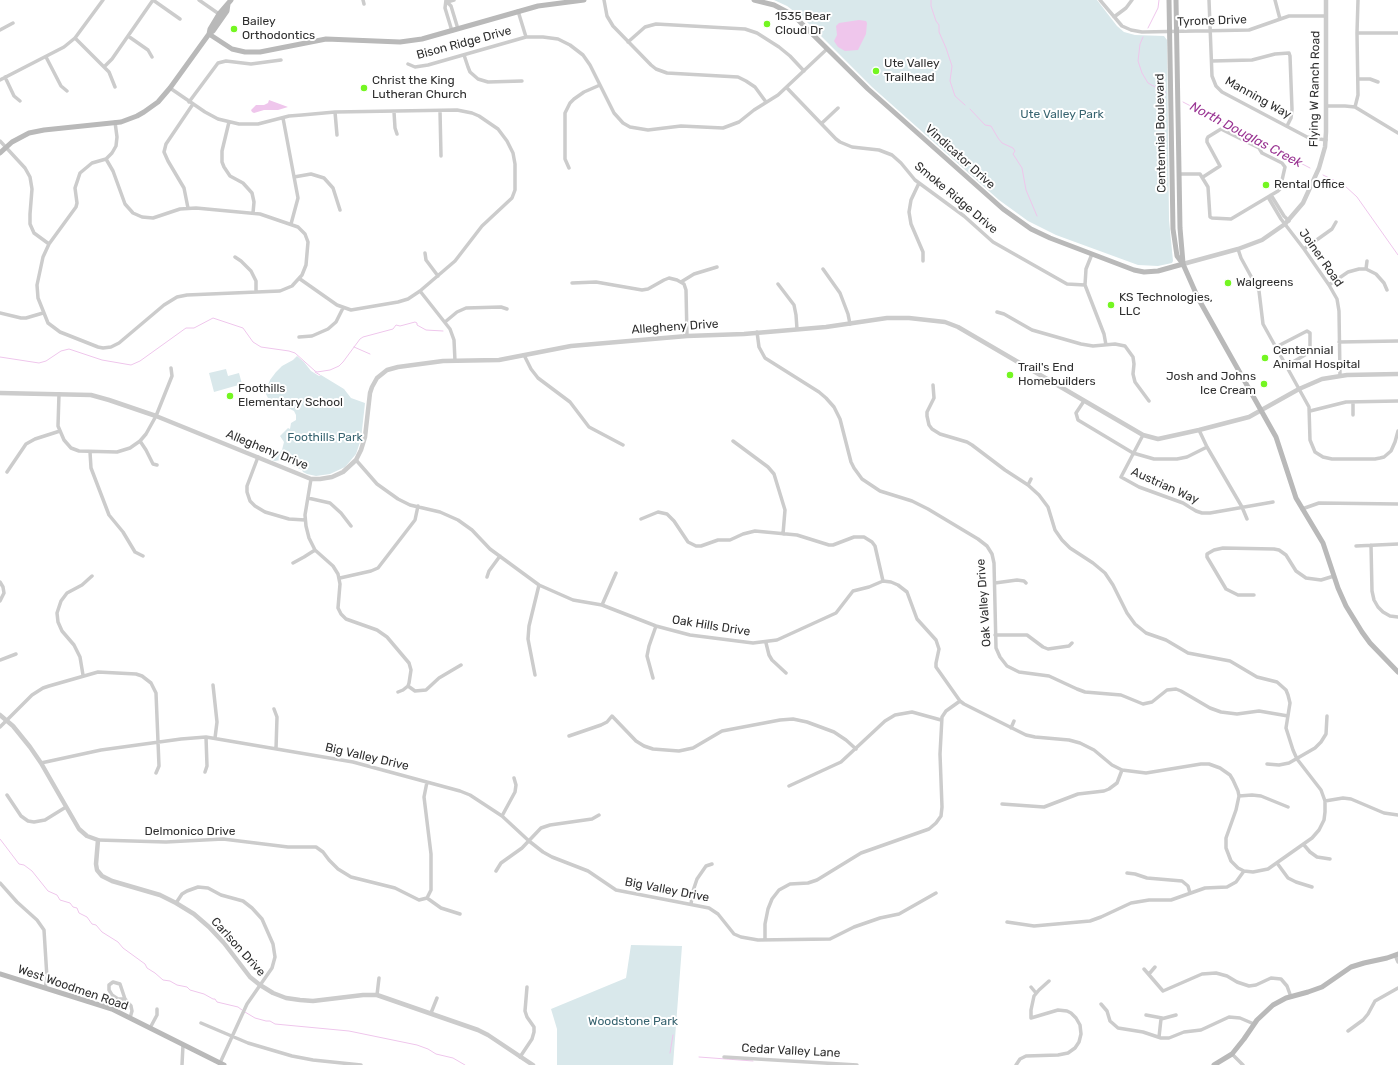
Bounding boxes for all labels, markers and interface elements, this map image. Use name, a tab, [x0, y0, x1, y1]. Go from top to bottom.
place label: 1535 Bear Cloud Dr	[775, 10, 830, 38]
street label: Tyrone Drive	[1177, 13, 1247, 29]
place label: Bailey Orthodontics	[242, 15, 315, 43]
marker: 1535 Bear Cloud Dr	[762, 19, 772, 29]
street label: Bison Ridge Drive	[415, 23, 513, 63]
marker: Bailey Orthodontics	[229, 24, 239, 34]
street label: Flying W Ranch Road	[1307, 31, 1323, 147]
place label: Ute Valley Trailhead	[884, 57, 940, 85]
marker: Ute Valley Trailhead	[871, 66, 881, 76]
street label: Centennial Boulevard	[1153, 73, 1169, 193]
place label: Christ the King Lutheran Church	[372, 74, 467, 102]
street label: Manning Way	[1222, 74, 1294, 122]
marker: Christ the King Lutheran Church	[359, 83, 369, 93]
water label: North Douglas Creek	[1187, 99, 1305, 171]
park label: Ute Valley Park	[1020, 108, 1104, 122]
street label: Vindicator Drive	[922, 122, 998, 192]
street label: Smoke Ridge Drive	[911, 159, 1001, 237]
place label: Rental Office	[1274, 178, 1345, 192]
marker: Rental Office	[1261, 180, 1271, 190]
street label: Joiner Road	[1296, 226, 1346, 290]
place label: Walgreens	[1236, 276, 1293, 290]
marker: Walgreens	[1223, 278, 1233, 288]
place label: KS Technologies, LLC	[1119, 291, 1213, 319]
marker: KS Technologies, LLC	[1106, 300, 1116, 310]
street label: Allegheny Drive	[631, 317, 719, 337]
place label: Centennial Animal Hospital	[1273, 344, 1360, 372]
marker: Centennial Animal Hospital	[1260, 353, 1270, 363]
place label: Trail's End Homebuilders	[1018, 361, 1096, 389]
marker: Trail's End Homebuilders	[1005, 370, 1015, 380]
place label: Josh and Johns Ice Cream	[1166, 370, 1256, 398]
marker: Josh and Johns Ice Cream	[1259, 379, 1269, 389]
place label: Foothills Elementary School	[238, 382, 343, 410]
marker: Foothills Elementary School	[225, 391, 235, 401]
street label: Allegheny Drive	[224, 427, 310, 473]
park label: Foothills Park	[287, 431, 363, 445]
street label: Austrian Way	[1129, 465, 1201, 507]
street label: Oak Valley Drive	[974, 558, 994, 648]
street label: Oak Hills Drive	[671, 613, 751, 639]
street label: Big Valley Drive	[324, 740, 410, 774]
street label: Delmonico Drive	[145, 825, 235, 839]
street label: Big Valley Drive	[624, 875, 710, 905]
street label: Carlson Drive	[208, 915, 268, 979]
street label: West Woodmen Road	[16, 962, 130, 1014]
park label: Woodstone Park	[588, 1015, 678, 1029]
street label: Cedar Valley Lane	[741, 1041, 841, 1061]

